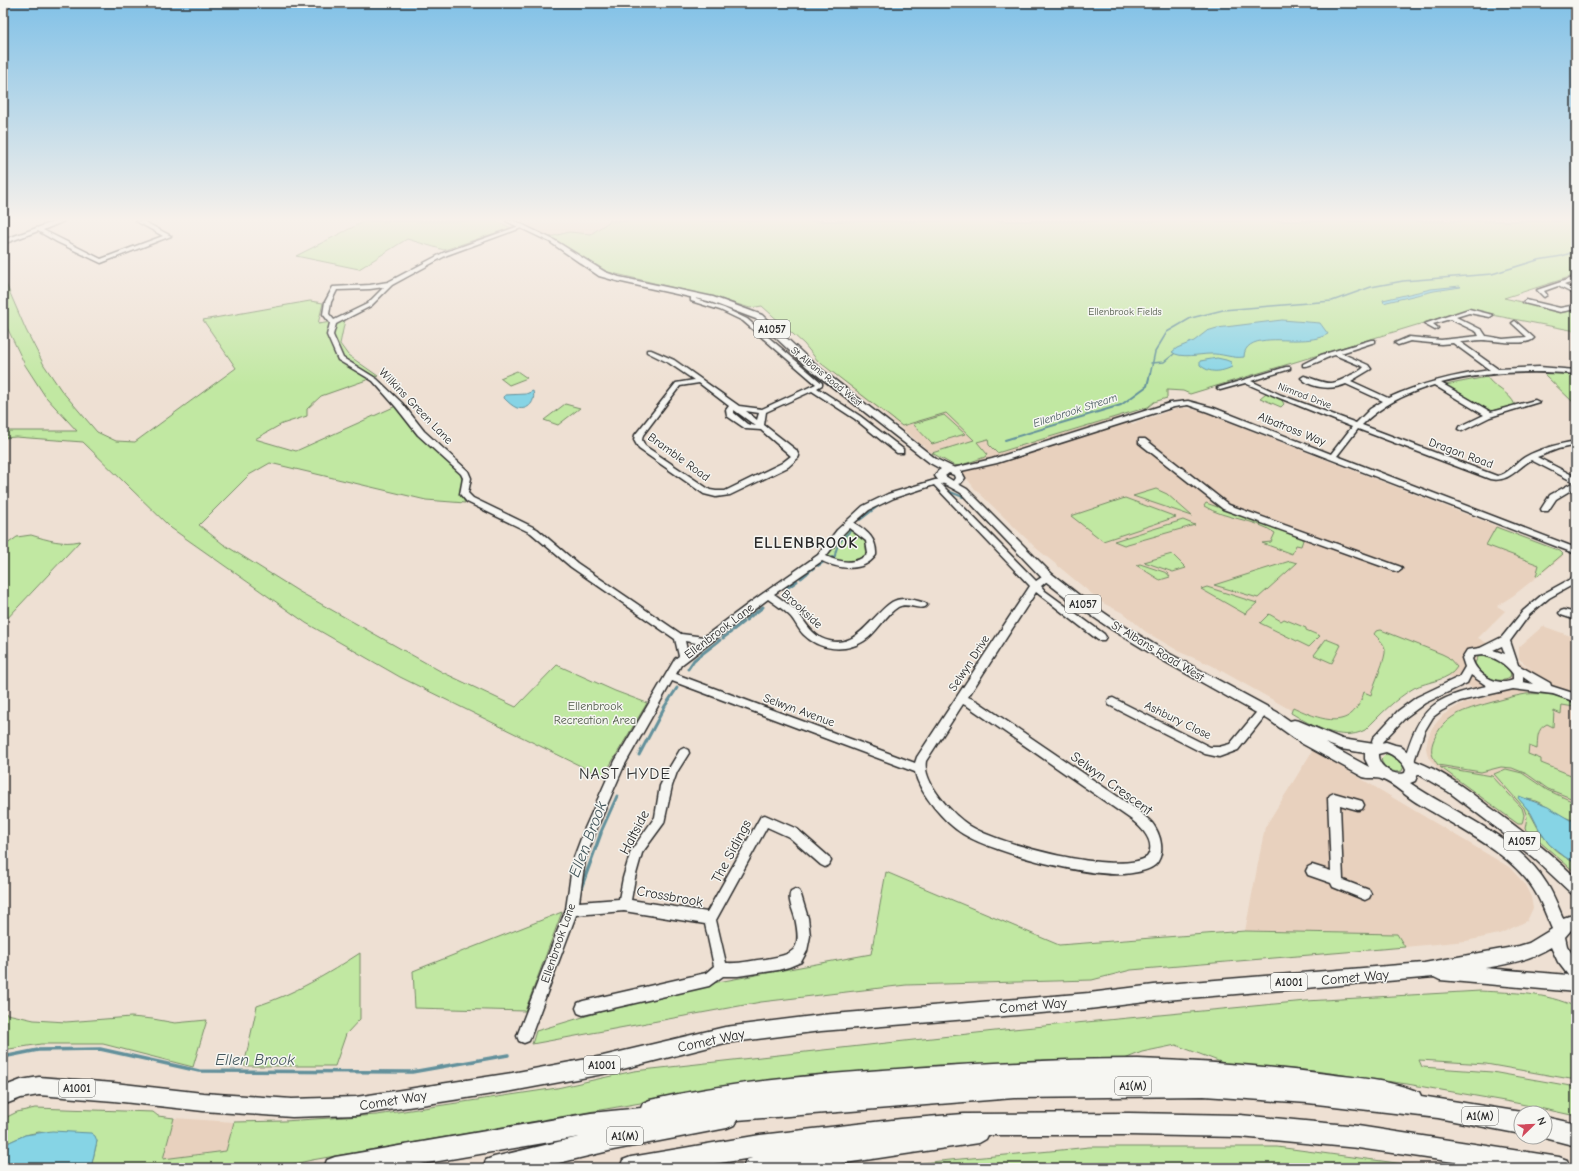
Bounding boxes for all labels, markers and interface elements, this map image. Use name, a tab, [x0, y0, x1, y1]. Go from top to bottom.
park label: Ellenbrook Fields	[1088, 306, 1162, 318]
road number: A1057	[754, 320, 790, 338]
street label: St Albans Road West	[788, 344, 865, 410]
street label: Wilkins Green Lane	[376, 365, 456, 447]
street label: Nimrod Drive	[1276, 380, 1333, 412]
water label: Ellenbrook Stream	[1032, 391, 1119, 430]
street label: Albatross Way	[1256, 409, 1328, 449]
street label: Bramble Road	[645, 430, 713, 484]
street label: Dragon Road	[1427, 435, 1495, 471]
district label: ELLENBROOK	[754, 534, 858, 552]
street label: Brookside	[779, 587, 825, 631]
road number: A1057	[1065, 595, 1101, 613]
street label: Ellenbrook Lane	[682, 600, 756, 662]
street label: St Albans Road West	[1109, 618, 1207, 685]
street label: Selwyn Drive	[946, 632, 992, 694]
street label: Selwyn Avenue	[761, 691, 837, 729]
street label: Ashbury Close	[1142, 698, 1214, 742]
park label: Ellenbrook Recreation Area	[554, 699, 636, 727]
street label: Selwyn Crescent	[1067, 748, 1157, 819]
district label: NAST HYDE	[579, 765, 671, 783]
water label: Ellen Brook	[565, 799, 611, 880]
street label: Haltside	[616, 807, 653, 857]
street label: The Sidings	[708, 817, 755, 886]
road number: A1057	[1504, 832, 1540, 850]
street label: Crossbrook	[635, 882, 705, 911]
street label: Ellenbrook Lane	[538, 901, 578, 985]
street label: Comet Way	[1320, 966, 1390, 989]
road number: A1001	[1271, 973, 1307, 991]
street label: Comet Way	[998, 994, 1068, 1017]
street label: Comet Way	[676, 1025, 747, 1056]
water label: Ellen Brook	[215, 1051, 295, 1069]
road number: A1001	[584, 1056, 620, 1074]
road number: A1(M)	[1115, 1077, 1151, 1095]
road number: A1001	[59, 1079, 95, 1097]
street label: Comet Way	[358, 1087, 429, 1114]
north arrow	[1513, 1105, 1553, 1145]
road number: A1(M)	[1462, 1107, 1498, 1125]
text: N	[1534, 1115, 1549, 1127]
road number: A1(M)	[607, 1127, 643, 1145]

